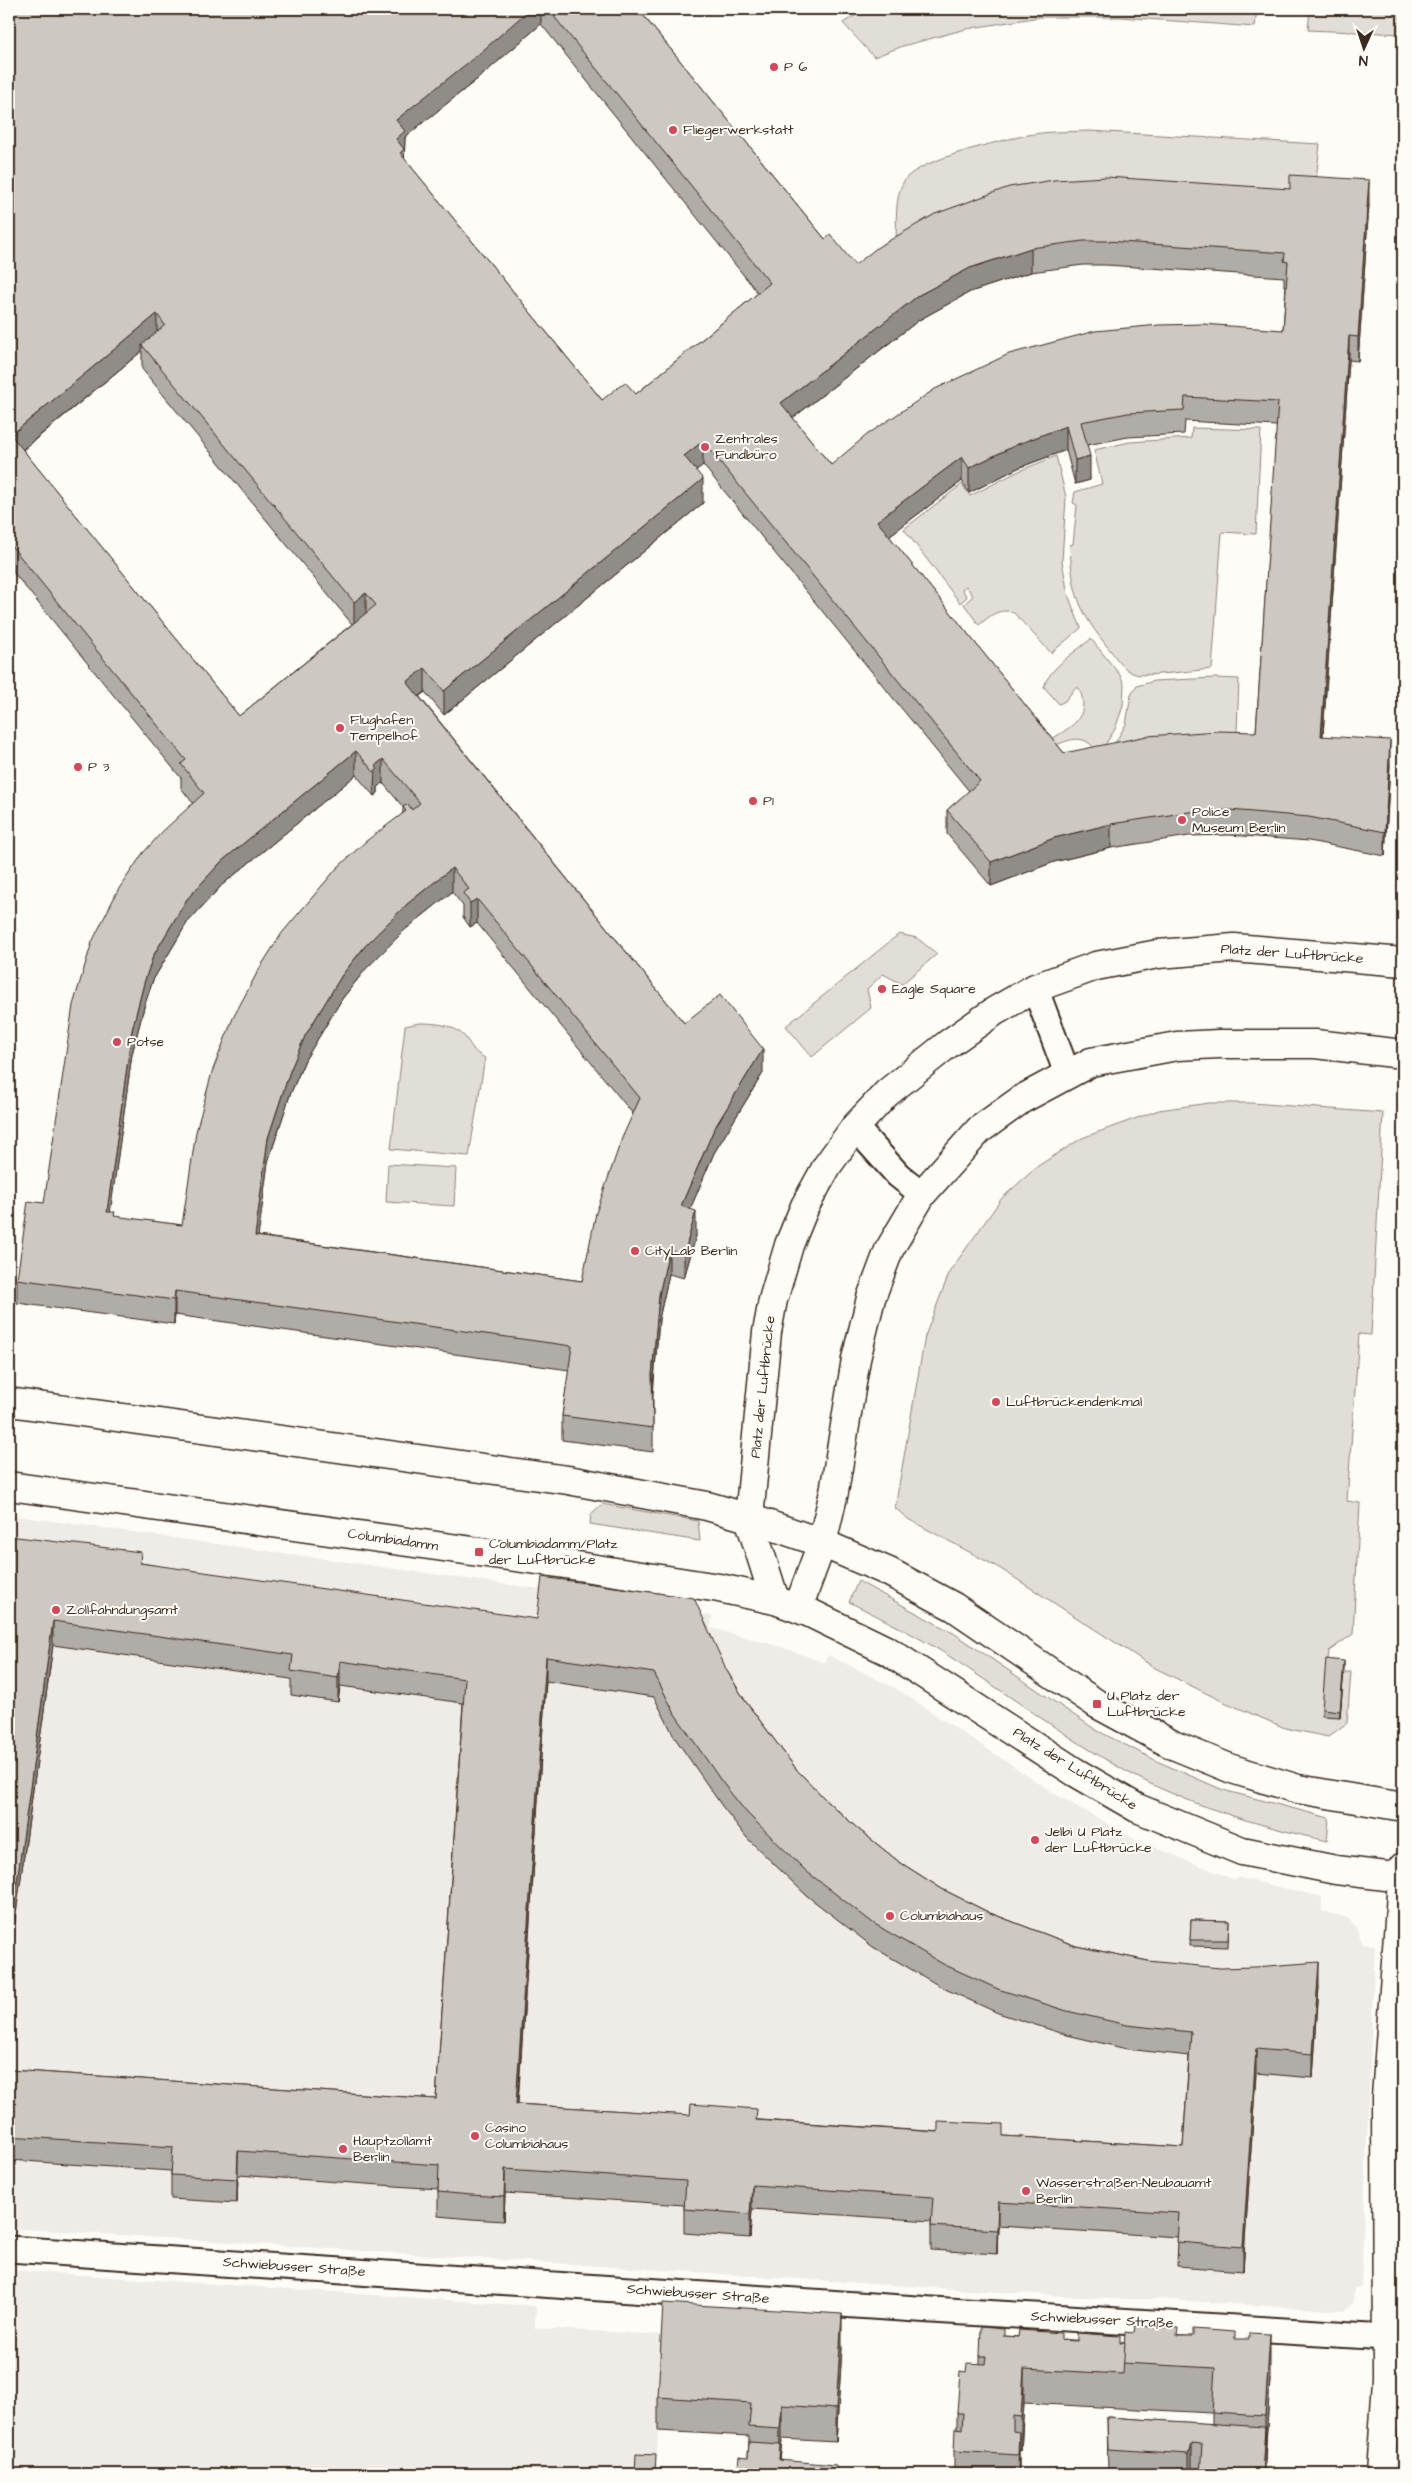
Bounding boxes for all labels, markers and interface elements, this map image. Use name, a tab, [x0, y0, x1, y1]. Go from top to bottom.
north arrow	[1340, 22, 1390, 72]
text: N	[1358, 50, 1368, 70]
place label: P 6	[784, 57, 808, 77]
marker: P 6	[768, 61, 780, 73]
place label: Fliegerwerkstatt	[683, 120, 794, 140]
marker: Fliegerwerkstatt	[667, 124, 679, 136]
place label: Zentrales Fundbüro	[715, 429, 778, 465]
marker: Zentrales Fundbüro	[699, 441, 711, 453]
place label: Flughafen Tempelhof	[350, 710, 419, 746]
marker: Flughafen Tempelhof	[334, 722, 346, 734]
place label: P 3	[88, 757, 110, 777]
marker: P 3	[72, 761, 84, 773]
place label: P1	[763, 791, 774, 811]
marker: P1	[747, 795, 759, 807]
place label: Police Museum Berlin	[1192, 802, 1285, 838]
marker: Police Museum Berlin	[1176, 814, 1188, 826]
street label: Platz der Luftbrücke	[1220, 939, 1364, 969]
place label: Eagle Square	[892, 979, 976, 999]
marker: Eagle Square	[876, 983, 888, 995]
place label: Potse	[127, 1032, 164, 1052]
marker: Potse	[111, 1036, 123, 1048]
place label: CityLab Berlin	[645, 1241, 737, 1261]
marker: CityLab Berlin	[629, 1245, 641, 1257]
street label: Platz der Luftbrücke	[746, 1314, 780, 1459]
place label: Luftbrückendenkmal	[1006, 1392, 1142, 1412]
marker: Luftbrückendenkmal	[990, 1396, 1002, 1408]
street label: Columbiadamm	[346, 1524, 440, 1556]
place label: Columbiadamm/Platz der Luftbrücke	[489, 1534, 617, 1570]
marker: Columbiadamm/Platz der Luftbrücke	[473, 1546, 485, 1558]
place label: Zollfahndungsamt	[66, 1600, 178, 1620]
marker: Zollfahndungsamt	[50, 1604, 62, 1616]
place label: U Platz der Luftbrücke	[1107, 1686, 1186, 1722]
marker: U Platz der Luftbrücke	[1091, 1698, 1103, 1710]
street label: Platz der Luftbrücke	[1009, 1723, 1141, 1816]
place label: Jelbi U Platz der Luftbrücke	[1045, 1822, 1152, 1858]
marker: Jelbi U Platz der Luftbrücke	[1029, 1834, 1041, 1846]
place label: Columbiahaus	[900, 1906, 983, 1926]
marker: Columbiahaus	[884, 1910, 896, 1922]
place label: Casino Columbiahaus	[485, 2118, 568, 2154]
marker: Casino Columbiahaus	[469, 2130, 481, 2142]
place label: Hauptzollamt Berlin	[353, 2131, 432, 2167]
marker: Hauptzollamt Berlin	[337, 2143, 349, 2155]
place label: Wasserstraßen-Neubauamt Berlin	[1036, 2173, 1212, 2209]
marker: Wasserstraßen-Neubauamt Berlin	[1020, 2185, 1032, 2197]
street label: Schwiebusser Straße	[222, 2252, 366, 2282]
street label: Schwiebusser Straße	[626, 2279, 770, 2309]
street label: Schwiebusser Straße	[1030, 2306, 1174, 2334]

